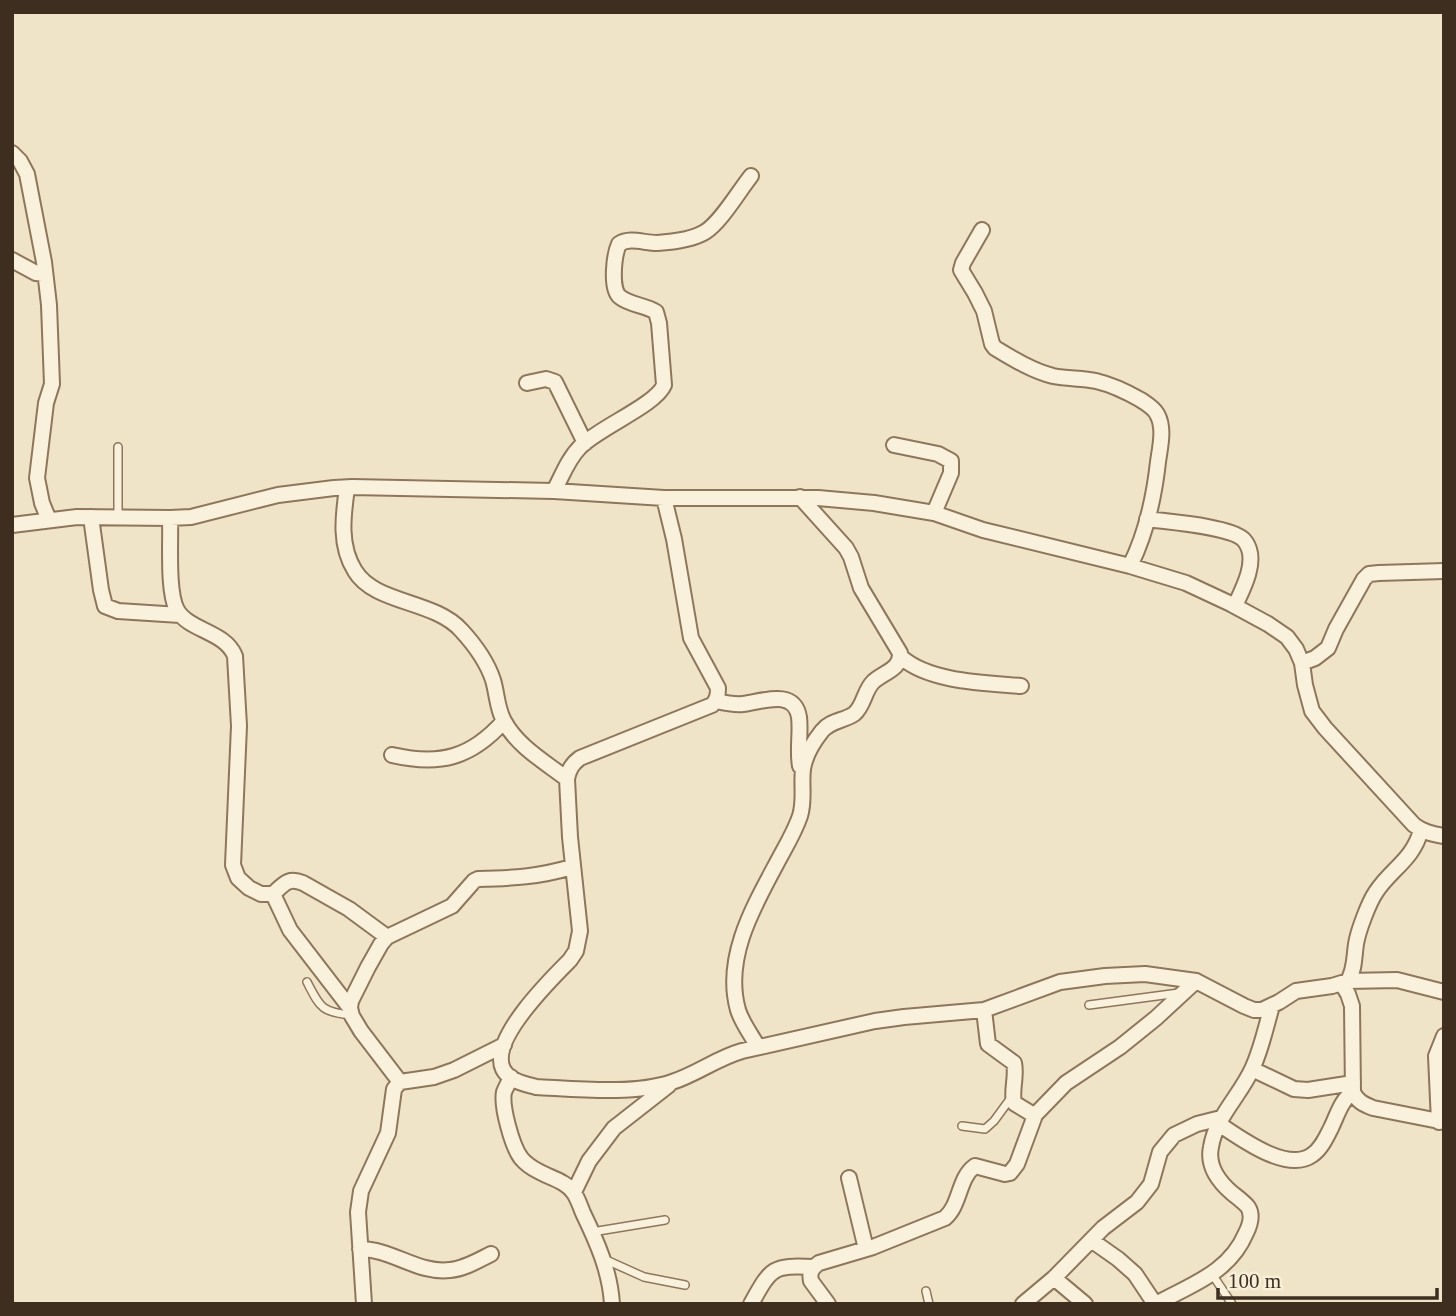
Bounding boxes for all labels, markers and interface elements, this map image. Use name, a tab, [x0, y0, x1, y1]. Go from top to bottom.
scale bar	[1218, 1256, 1437, 1300]
text: 100 m	[1228, 1269, 1281, 1293]

